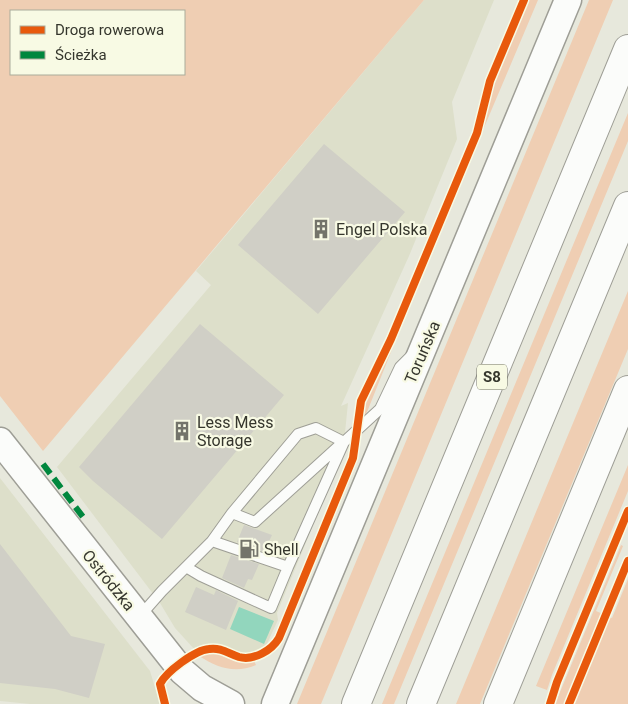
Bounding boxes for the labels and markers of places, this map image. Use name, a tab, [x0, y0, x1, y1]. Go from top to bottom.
building icon: Engel Polska	[310, 218, 332, 240]
place label: Engel Polska	[336, 220, 427, 239]
place label: Less Mess Storage	[197, 413, 274, 450]
building icon: Less Mess Storage	[171, 420, 193, 442]
fuel station icon: Shell	[238, 538, 260, 560]
place label: Shell	[264, 540, 299, 559]

